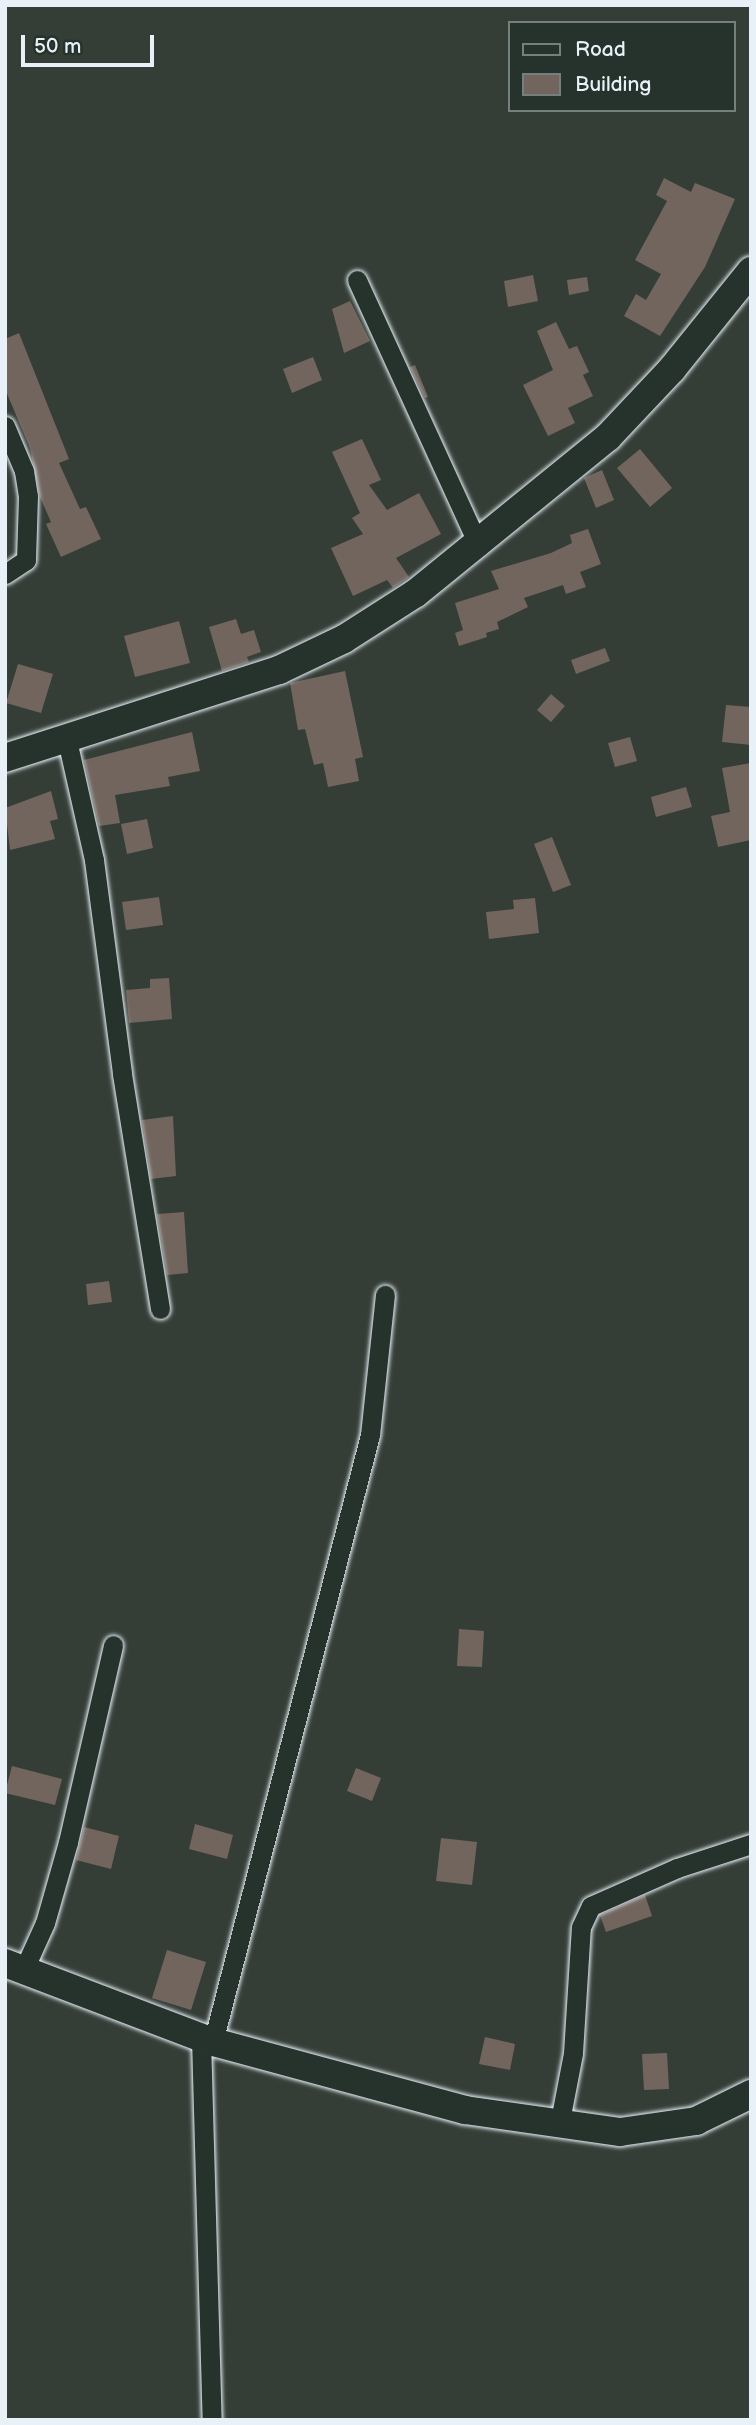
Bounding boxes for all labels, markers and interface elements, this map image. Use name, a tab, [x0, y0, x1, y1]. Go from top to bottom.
scale bar	[24, 21, 158, 65]
legend	[508, 21, 735, 112]
text: 50 m	[34, 34, 81, 59]
text: Road	[575, 37, 626, 62]
text: Building	[575, 72, 651, 97]

